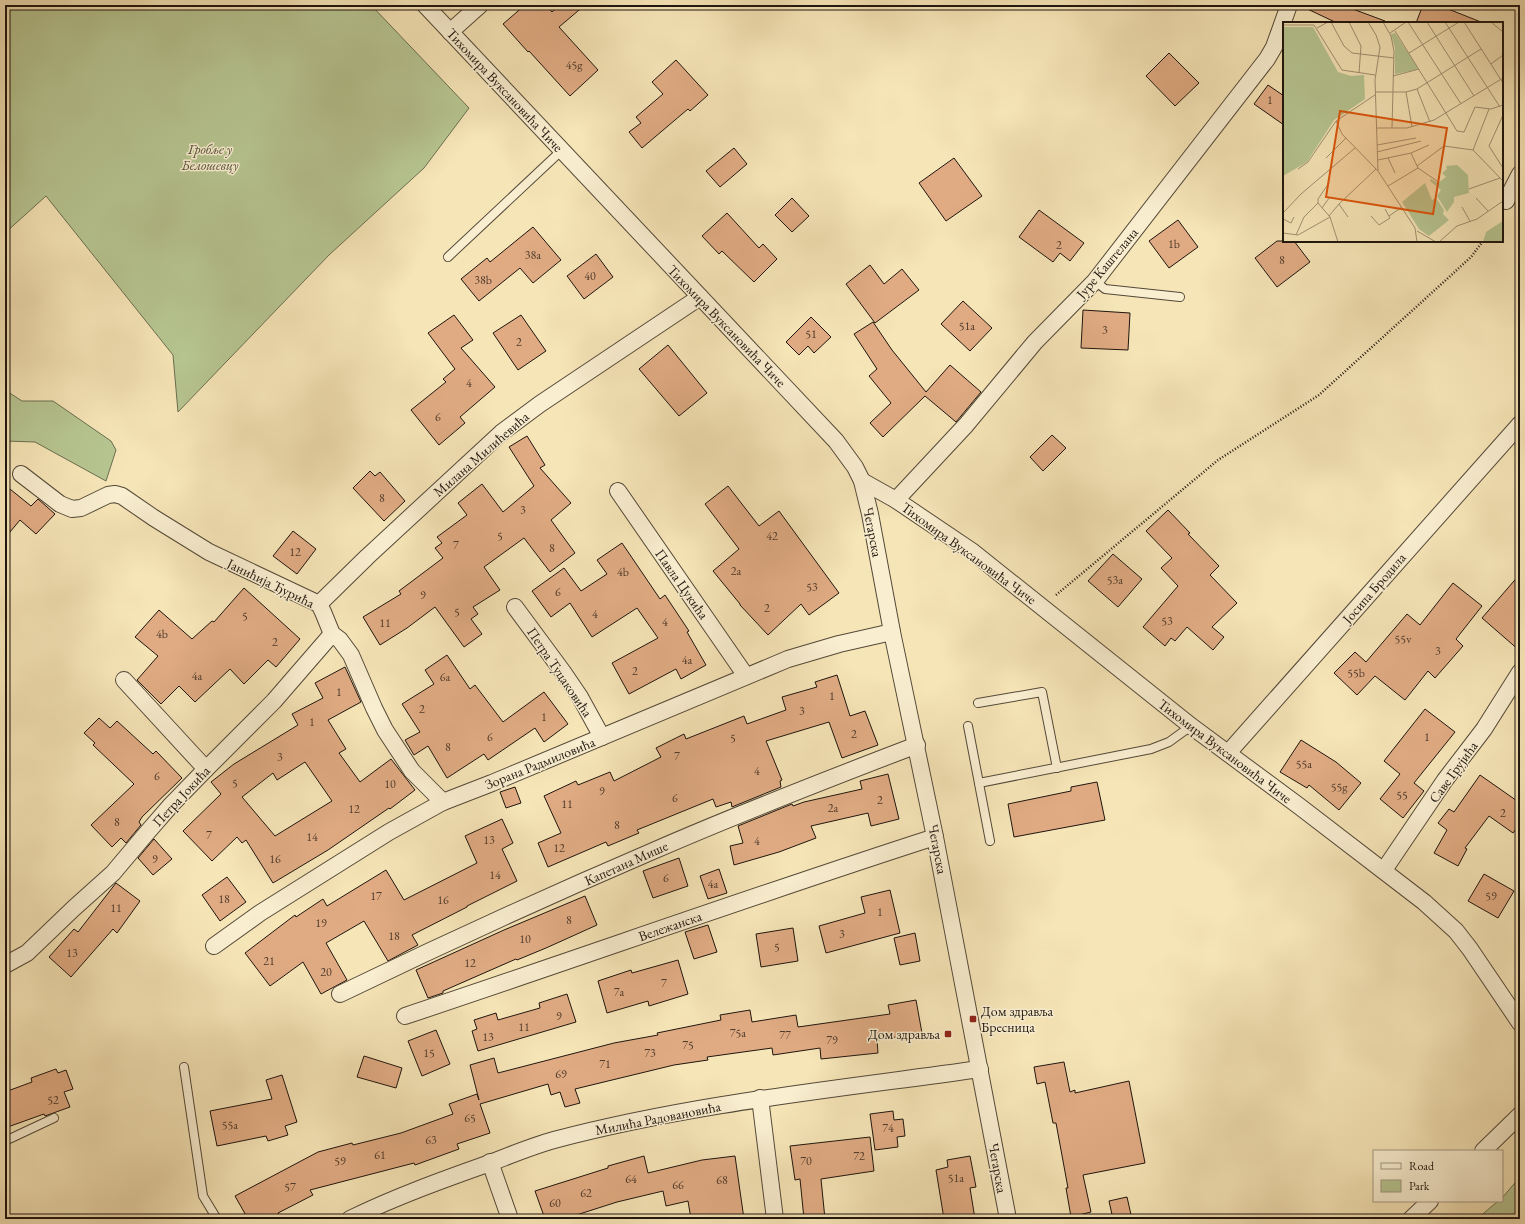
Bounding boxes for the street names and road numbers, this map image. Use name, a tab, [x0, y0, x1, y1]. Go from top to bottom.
street label: Тихомира Вуксановића Чиче	[443, 24, 568, 156]
street label: Јуре Каштелана	[1071, 223, 1142, 303]
street label: Тихомира Вуксановића Чиче	[664, 261, 790, 391]
street label: Милана Милићевића	[429, 407, 533, 500]
street label: Тихомира Вуксановића Чиче	[898, 498, 1041, 608]
street label: Чегарска	[859, 506, 887, 559]
street label: Павла Цукића	[651, 545, 713, 623]
street label: Јосипа Бродила	[1338, 549, 1410, 628]
street label: Јанићија Ђурића	[223, 554, 318, 612]
street label: Петра Туцаковића	[523, 624, 597, 721]
street label: Тихомира Вуксановића Чиче	[1154, 695, 1296, 808]
street label: Зорана Радмиловића	[482, 733, 598, 793]
street label: Саве Грујића	[1425, 737, 1482, 806]
street label: Петра Јокића	[148, 761, 214, 830]
street label: Чегарска	[924, 823, 952, 876]
street label: Капетана Мише	[581, 836, 671, 889]
street label: Вележанска	[636, 907, 704, 945]
street label: Милића Радовановића	[594, 1097, 723, 1139]
street label: Чегарска	[985, 1142, 1011, 1195]

